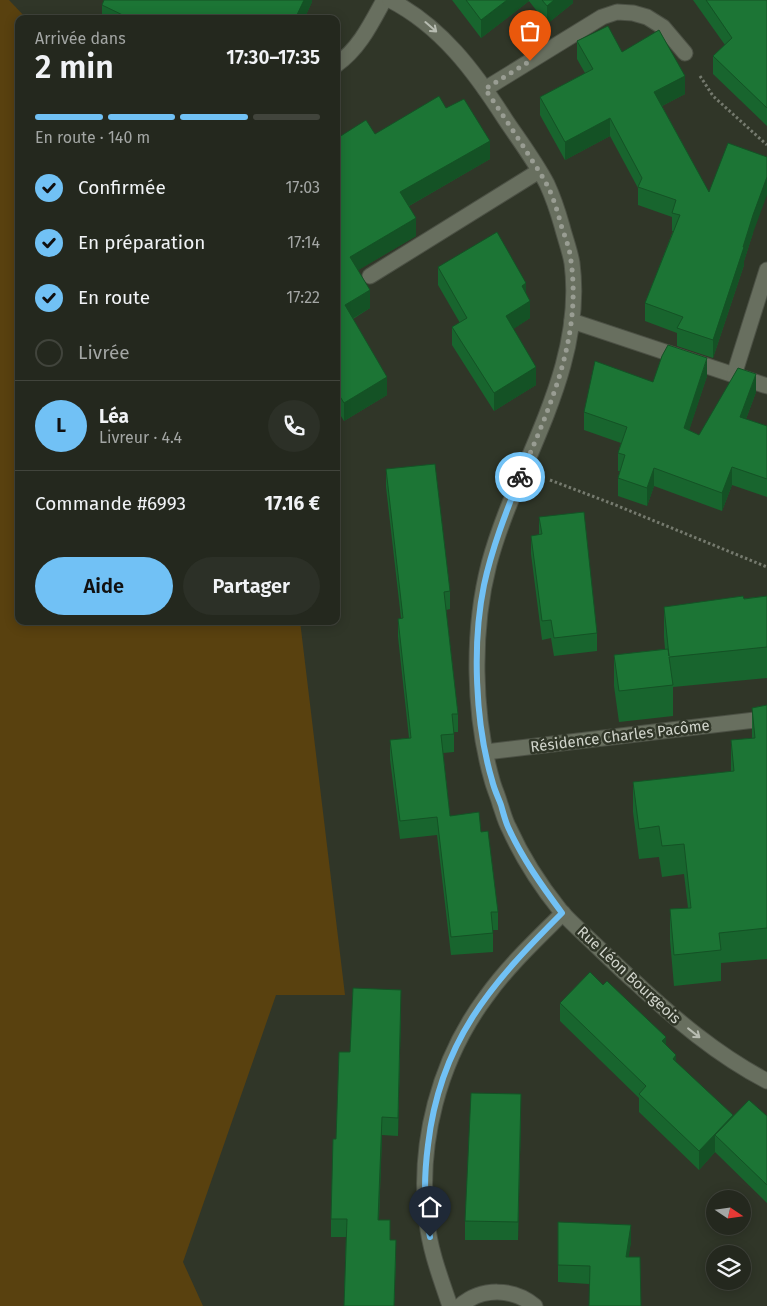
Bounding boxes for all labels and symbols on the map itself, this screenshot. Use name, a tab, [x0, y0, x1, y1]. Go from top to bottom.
pin	[509, 10, 551, 61]
one-way arrow	[424, 21, 437, 33]
courier	[495, 452, 545, 502]
street label: Résidence Charles Pacôme	[529, 716, 711, 756]
street label: Rue Léon Bourgeois	[574, 923, 684, 1027]
one-way arrow	[687, 1028, 700, 1039]
pin	[409, 1186, 451, 1237]
north arrow	[706, 1190, 751, 1235]

